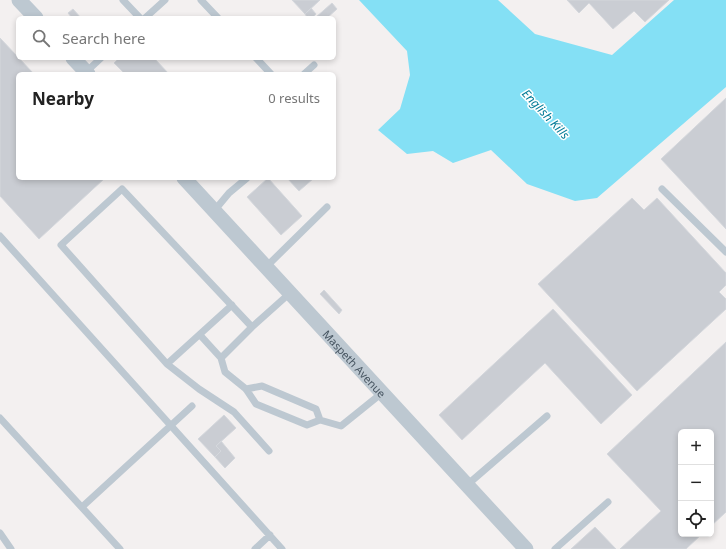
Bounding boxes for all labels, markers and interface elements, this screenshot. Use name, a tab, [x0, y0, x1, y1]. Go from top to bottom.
search box	[16, 16, 336, 60]
icon: search	[30, 27, 52, 49]
text: Search here	[62, 28, 145, 48]
water label: English Kills	[518, 85, 574, 143]
text: Nearby	[32, 87, 94, 110]
text: 0 results	[268, 89, 320, 107]
street label: Maspeth Avenue	[320, 326, 390, 400]
map controls	[678, 429, 714, 537]
button: +	[678, 429, 714, 465]
button: −	[678, 465, 714, 501]
button: locate	[678, 501, 714, 537]

